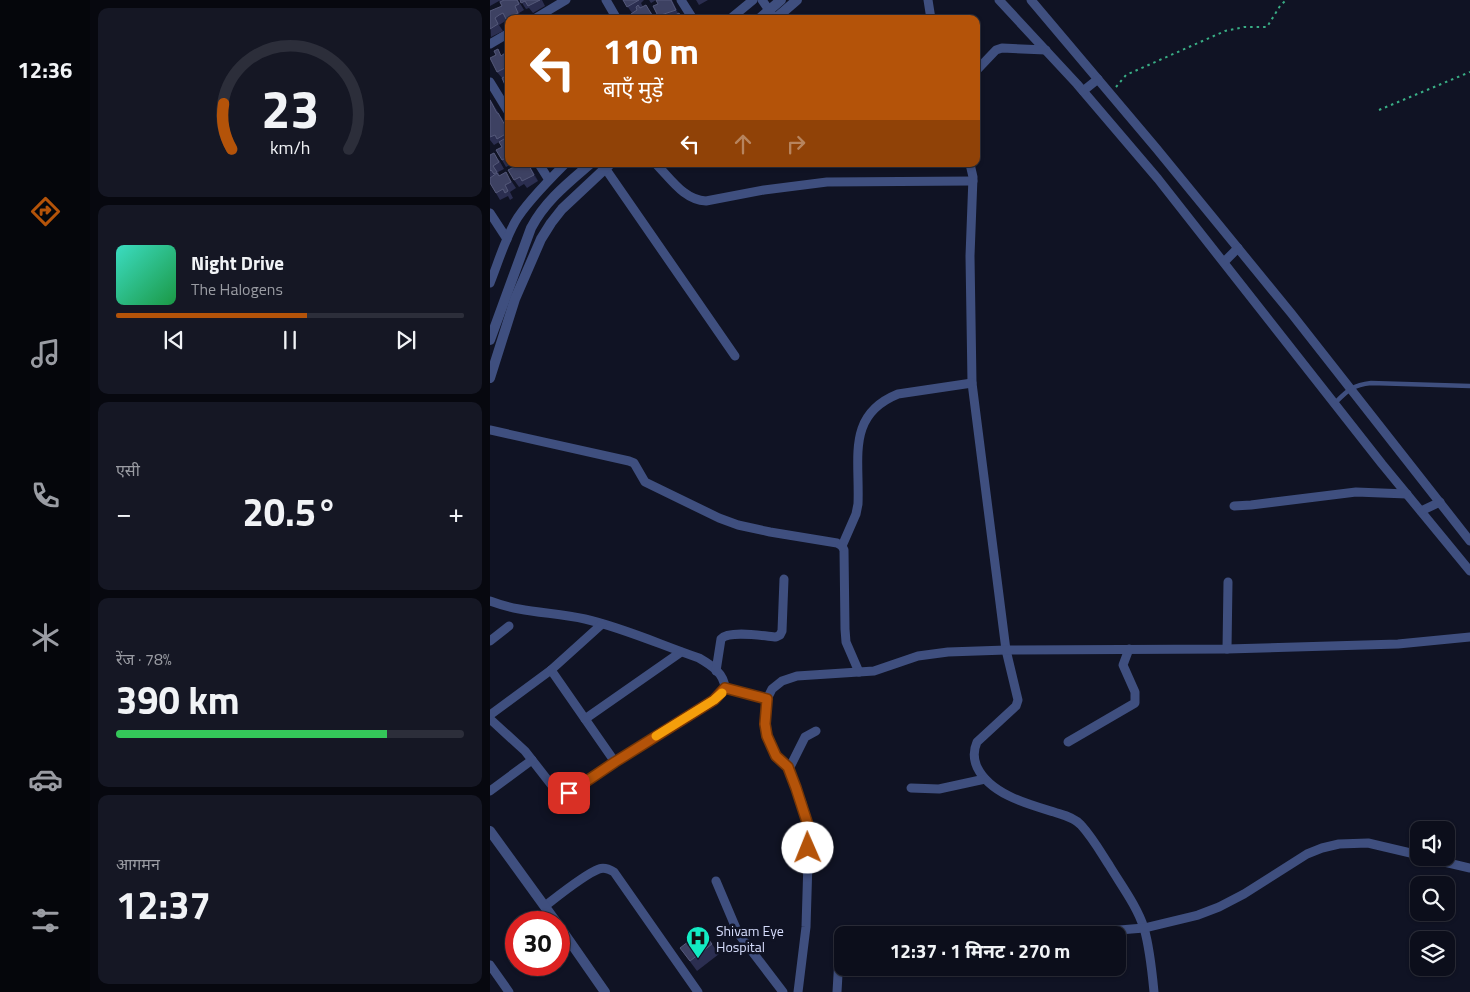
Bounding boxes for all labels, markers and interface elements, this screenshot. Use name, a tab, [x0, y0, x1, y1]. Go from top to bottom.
text: 110 m	[603, 24, 699, 78]
icon: left	[520, 35, 585, 100]
text: 12:36	[18, 53, 72, 87]
text: 23	[261, 69, 319, 148]
text: बाएँ मुड़ें	[603, 72, 663, 106]
icon: left	[676, 130, 704, 158]
icon: ahead	[729, 130, 757, 158]
icon: right	[782, 130, 810, 158]
text: km/h	[270, 134, 310, 161]
icon: directions	[28, 194, 63, 229]
text: Night Drive	[191, 248, 284, 277]
text: The Halogens	[191, 277, 283, 301]
icon: previous	[160, 326, 188, 354]
icon: pause	[276, 326, 304, 354]
icon: next	[392, 326, 420, 354]
icon: music	[28, 336, 63, 371]
text: एसी	[116, 458, 140, 482]
icon: phone	[28, 478, 63, 513]
text: 20.5°	[243, 483, 337, 541]
text: −	[116, 491, 132, 534]
text: +	[448, 491, 464, 534]
icon: climate	[28, 620, 63, 655]
text: रेंज · 78%	[116, 647, 172, 671]
text: 390 km	[116, 671, 240, 729]
icon: car	[28, 762, 63, 797]
pin	[548, 772, 590, 814]
icon: arrive	[555, 779, 583, 807]
position arrow	[781, 821, 833, 873]
map controls	[1410, 821, 1455, 976]
button: sound	[1410, 821, 1455, 866]
text: आगमन	[116, 852, 160, 876]
text: 12:37	[116, 876, 211, 934]
button: search	[1410, 876, 1455, 921]
icon: filters	[28, 903, 63, 938]
speed limit sign: 30	[505, 911, 570, 976]
place label: Shivam Eye Hospital	[716, 920, 784, 957]
hospital icon: Shivam Eye Hospital	[685, 925, 711, 959]
button: layers	[1410, 931, 1455, 976]
text: 12:37 · 1 मिनट · 270 m	[890, 936, 1070, 965]

